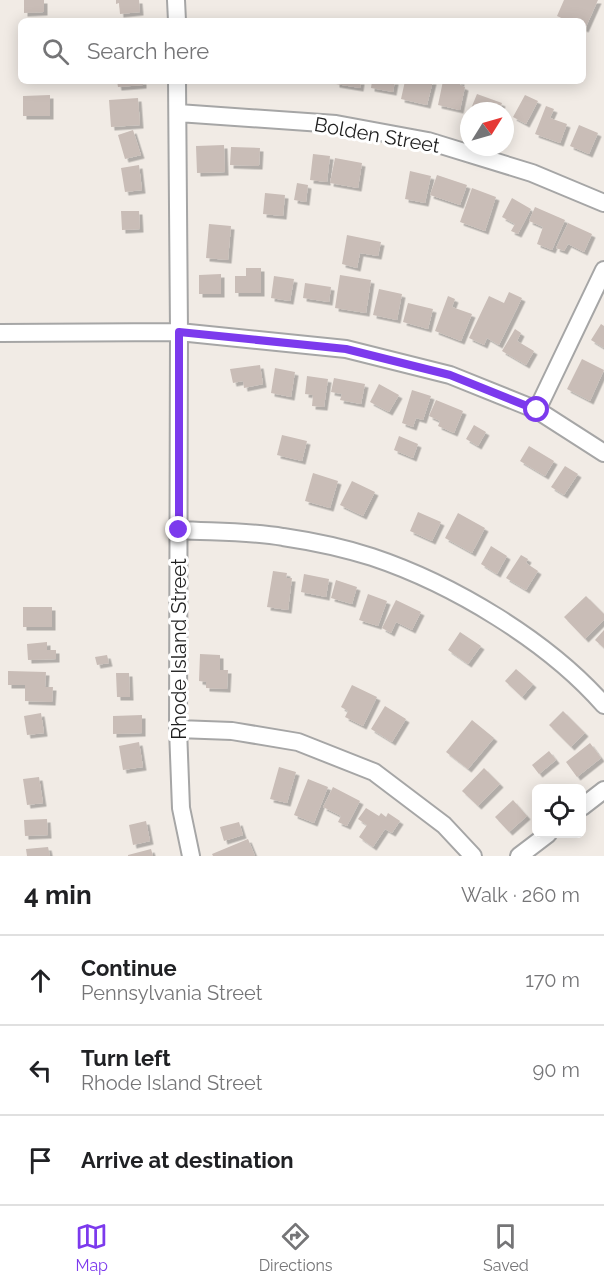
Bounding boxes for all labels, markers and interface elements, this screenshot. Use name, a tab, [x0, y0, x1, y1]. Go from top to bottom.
search box	[18, 18, 586, 84]
icon: search	[39, 35, 72, 68]
text: Search here	[87, 38, 209, 64]
north arrow	[460, 102, 514, 156]
street label: Bolden Street	[312, 112, 442, 158]
route start	[523, 396, 549, 422]
route end	[165, 516, 191, 542]
street label: Rhode Island Street	[167, 558, 191, 740]
map controls	[532, 784, 586, 838]
button: locate	[532, 784, 586, 838]
text: 4 min	[24, 880, 92, 910]
text: Walk · 260 m	[461, 883, 580, 907]
text: Continue	[81, 955, 177, 981]
icon: ahead	[24, 964, 57, 997]
text: 170 m	[525, 968, 580, 992]
text: Pennsylvania Street	[81, 981, 262, 1005]
text: Turn left	[81, 1045, 171, 1071]
icon: left	[24, 1054, 57, 1087]
text: 90 m	[533, 1058, 580, 1082]
text: Rhode Island Street	[81, 1071, 262, 1095]
icon: arrive	[24, 1144, 57, 1177]
text: Arrive at destination	[81, 1147, 294, 1173]
tab: Map	[75, 1220, 108, 1275]
tab: Directions	[259, 1220, 333, 1275]
tab: Saved	[483, 1220, 529, 1275]

